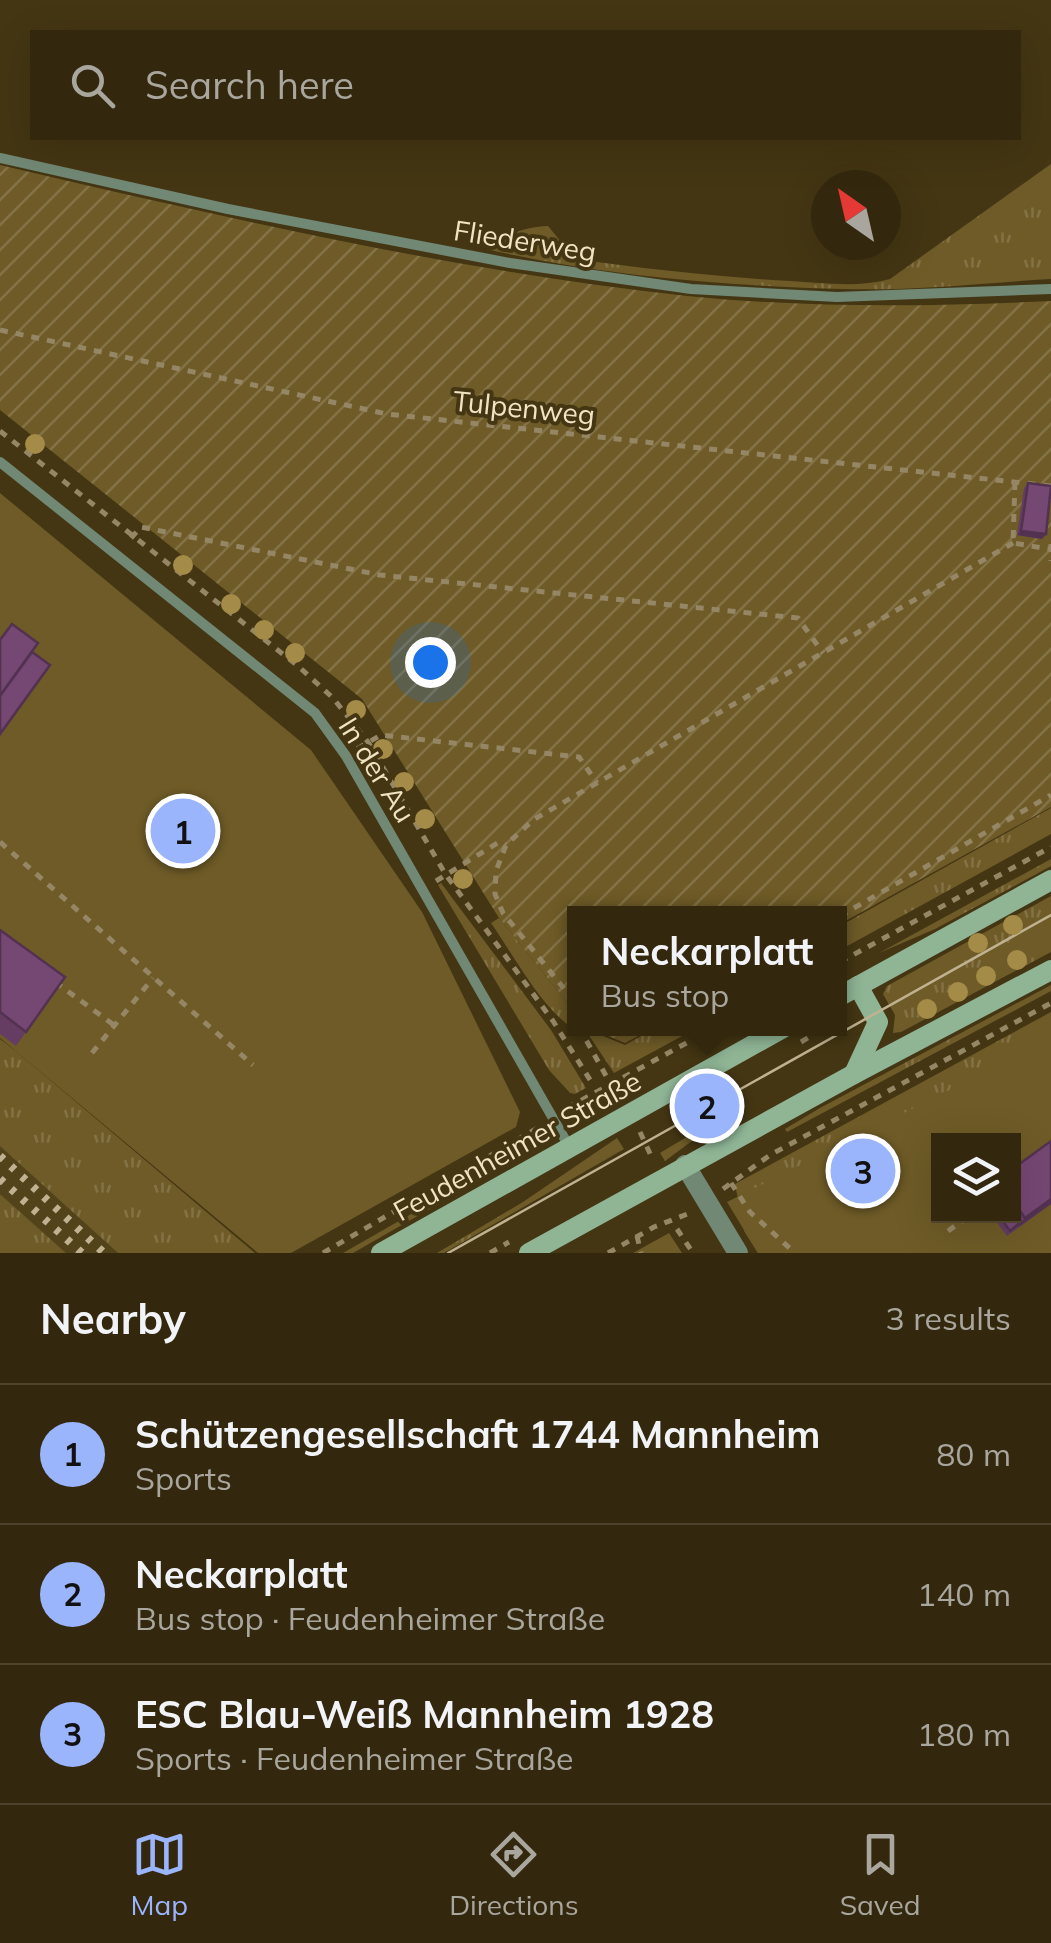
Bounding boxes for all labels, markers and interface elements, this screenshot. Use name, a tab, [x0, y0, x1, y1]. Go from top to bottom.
search box	[30, 30, 1021, 140]
icon: search	[65, 58, 120, 113]
text: Search here	[145, 61, 354, 109]
north arrow	[811, 170, 901, 260]
street label: Fliederweg	[451, 212, 599, 269]
street label: Tulpenweg	[451, 383, 597, 432]
your location	[405, 637, 456, 688]
street label: In der Au	[332, 711, 423, 829]
pin: 1	[150, 794, 216, 868]
popup	[567, 906, 847, 1036]
text: Neckarplatt	[601, 927, 813, 975]
text: Bus stop	[601, 975, 729, 1015]
street label: Feudenheimer Straße	[387, 1063, 647, 1228]
pin: 2	[674, 1068, 740, 1144]
map controls	[931, 1133, 1021, 1223]
button: layers	[931, 1133, 1021, 1223]
pin: 3	[830, 1134, 896, 1208]
text: Nearby	[40, 1292, 186, 1345]
text: 3 results	[886, 1298, 1011, 1338]
text: Schützengesellschaft 1744 Mannheim	[135, 1410, 820, 1458]
text: 1	[63, 1434, 82, 1474]
text: 80 m	[936, 1434, 1011, 1474]
text: Sports	[135, 1458, 232, 1498]
text: Neckarplatt	[135, 1550, 348, 1598]
text: 2	[63, 1574, 82, 1614]
text: 140 m	[917, 1574, 1011, 1614]
text: Bus stop · Feudenheimer Straße	[135, 1598, 605, 1638]
text: ESC Blau-Weiß Mannheim 1928	[135, 1690, 714, 1738]
text: 3	[63, 1714, 82, 1754]
text: 180 m	[917, 1714, 1011, 1754]
text: Sports · Feudenheimer Straße	[135, 1738, 573, 1778]
tab: Map	[131, 1827, 188, 1922]
tab: Directions	[449, 1827, 579, 1922]
tab: Saved	[840, 1827, 920, 1922]

